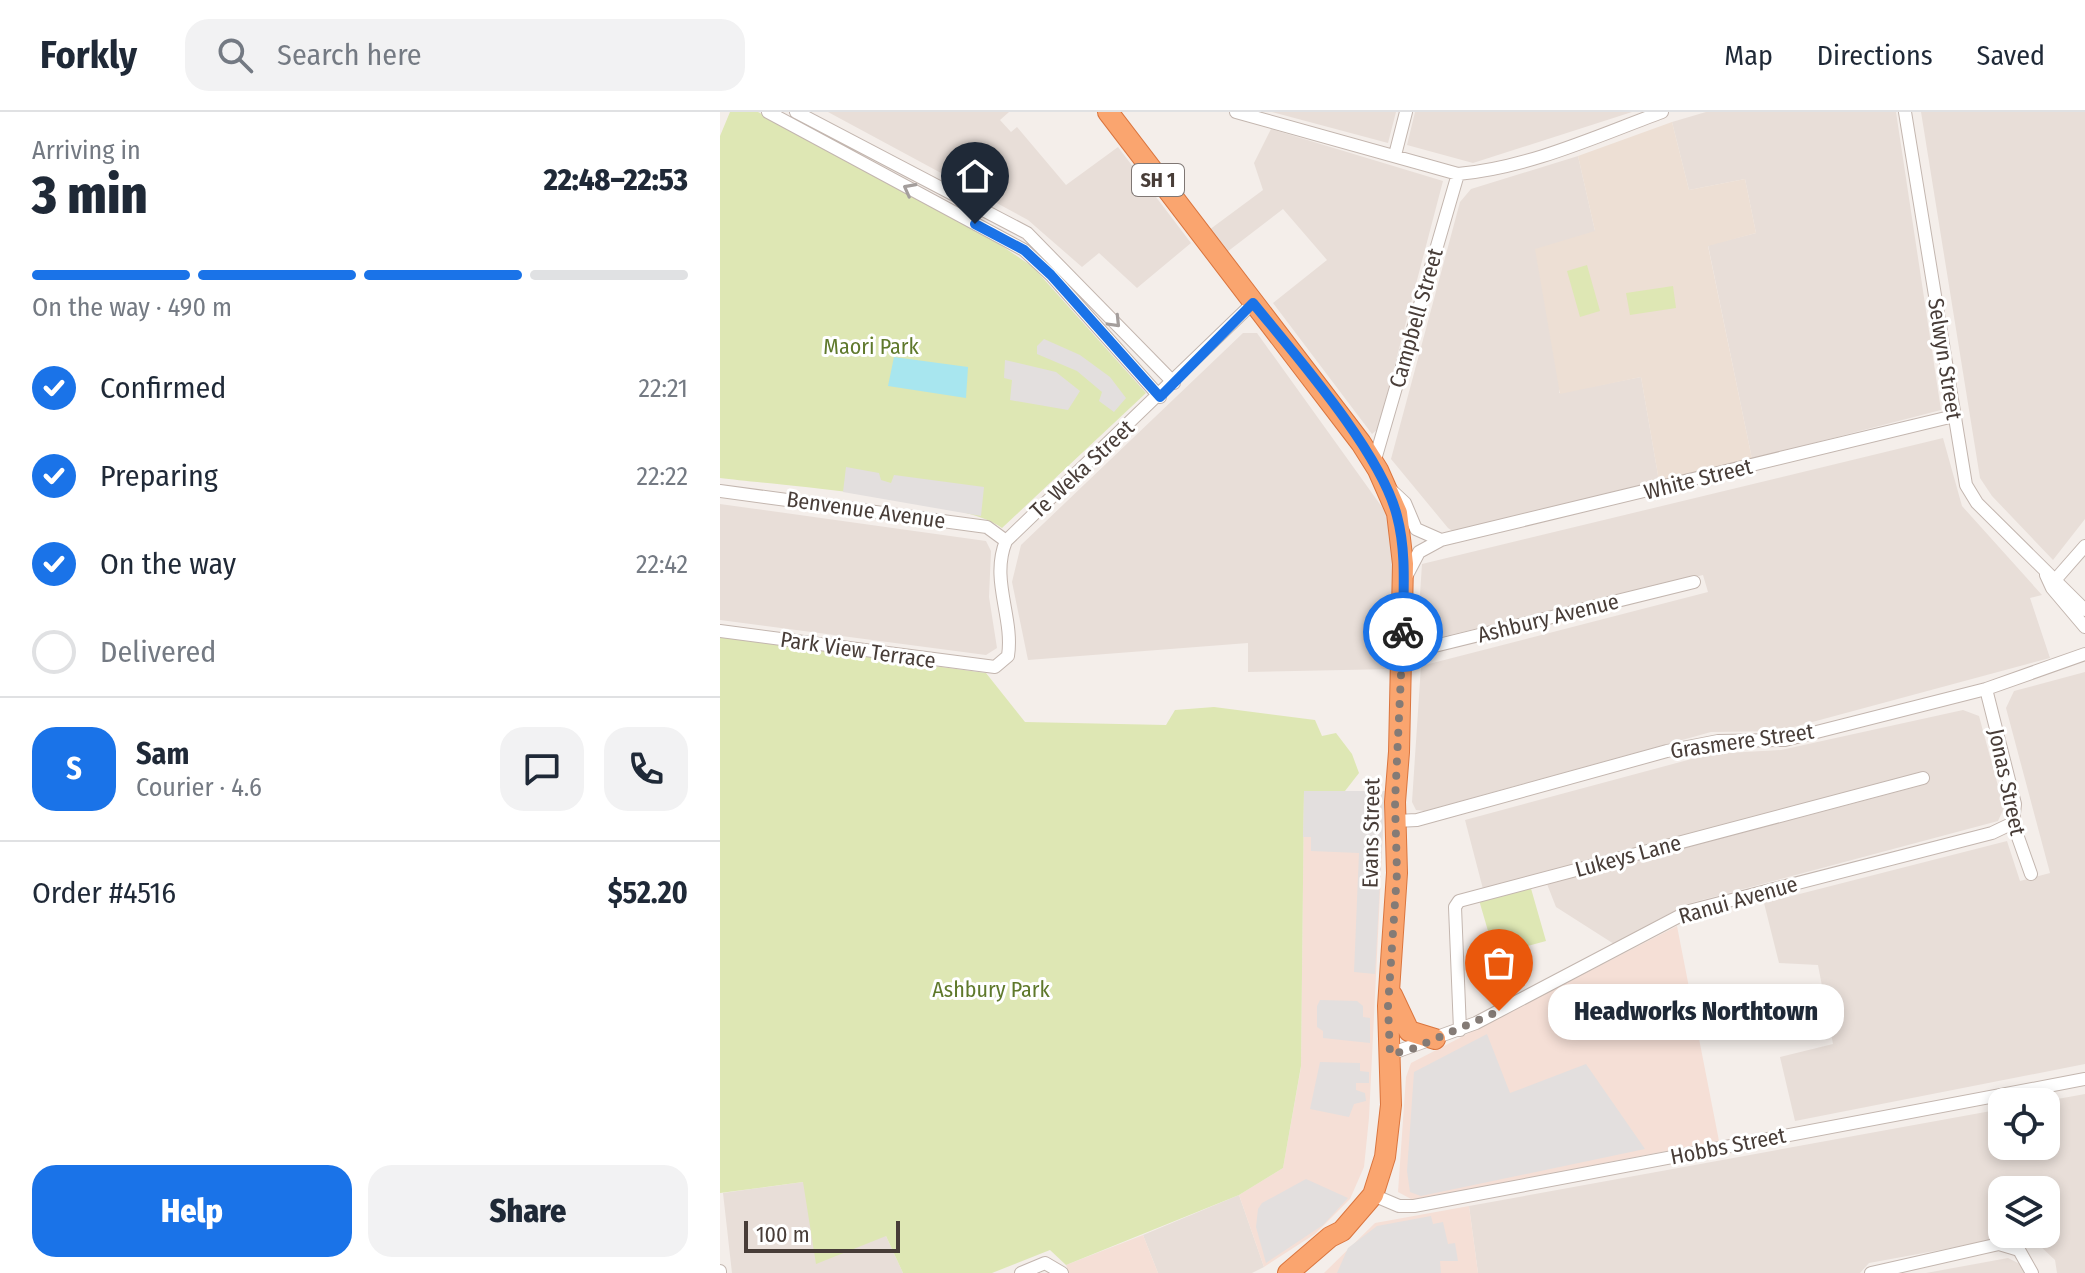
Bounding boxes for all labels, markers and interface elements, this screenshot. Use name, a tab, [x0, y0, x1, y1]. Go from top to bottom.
search box	[185, 19, 745, 91]
text: Forkly	[40, 32, 137, 78]
icon: search	[213, 33, 257, 77]
text: Search here	[277, 37, 422, 73]
text: Map	[1724, 39, 1773, 72]
text: Directions	[1817, 39, 1933, 72]
text: Saved	[1977, 39, 2045, 72]
text: Arriving in	[32, 135, 141, 166]
pin	[941, 142, 1009, 224]
icon: home	[953, 154, 997, 198]
text: 22:48–22:53	[544, 162, 688, 198]
text: 3 min	[32, 164, 148, 227]
road number: SH 1	[1132, 164, 1184, 196]
one-way arrow	[903, 184, 917, 199]
street label: Campbell Street	[1383, 244, 1449, 391]
text: On the way · 490 m	[32, 292, 232, 323]
street label: Selwyn Street	[1922, 296, 1968, 422]
one-way arrow	[1106, 313, 1121, 327]
park label: Maori Park	[823, 333, 919, 360]
icon: check	[32, 366, 76, 410]
text: Confirmed	[100, 370, 226, 406]
text: 22:21	[639, 373, 688, 404]
street label: Te Weka Street	[1024, 414, 1140, 524]
street label: White Street	[1641, 452, 1756, 505]
icon: check	[32, 454, 76, 498]
text: Preparing	[100, 458, 218, 494]
text: 22:22	[637, 461, 688, 492]
street label: Benvenue Avenue	[785, 485, 947, 535]
icon: check	[32, 542, 76, 586]
text: On the way	[100, 546, 236, 582]
text: 22:42	[636, 549, 688, 580]
street label: Ashbury Avenue	[1475, 587, 1621, 649]
courier	[1363, 592, 1443, 672]
icon: bike	[1381, 610, 1425, 654]
street label: Park View Terrace	[779, 626, 937, 674]
text: Delivered	[100, 634, 216, 670]
street label: Grasmere Street	[1669, 717, 1816, 764]
street label: Jonas Street	[1983, 726, 2032, 839]
button: chat	[500, 727, 584, 811]
button: phone	[604, 727, 688, 811]
text: Sam	[136, 736, 189, 772]
text: S	[66, 751, 82, 787]
text: Courier · 4.6	[136, 772, 262, 803]
street label: Evans Street	[1357, 777, 1385, 888]
street label: Lukeys Lane	[1572, 829, 1684, 883]
street label: Ranui Avenue	[1675, 870, 1801, 930]
text: Order #4516	[32, 875, 176, 911]
text: $52.20	[608, 875, 688, 911]
pin	[1465, 929, 1533, 1011]
icon: bag	[1477, 941, 1521, 985]
park label: Ashbury Park	[932, 976, 1050, 1003]
callout: Headworks Northtown	[1547, 983, 1843, 1039]
text: Headworks Northtown	[1574, 996, 1818, 1027]
map controls	[1988, 1088, 2060, 1248]
button: locate	[1988, 1088, 2060, 1160]
street label: Hobbs Street	[1668, 1121, 1789, 1170]
button: Help	[32, 1165, 352, 1257]
button: Share	[368, 1165, 688, 1257]
button: layers	[1988, 1176, 2060, 1248]
scale bar	[744, 1217, 900, 1253]
text: 100 m	[756, 1221, 810, 1248]

